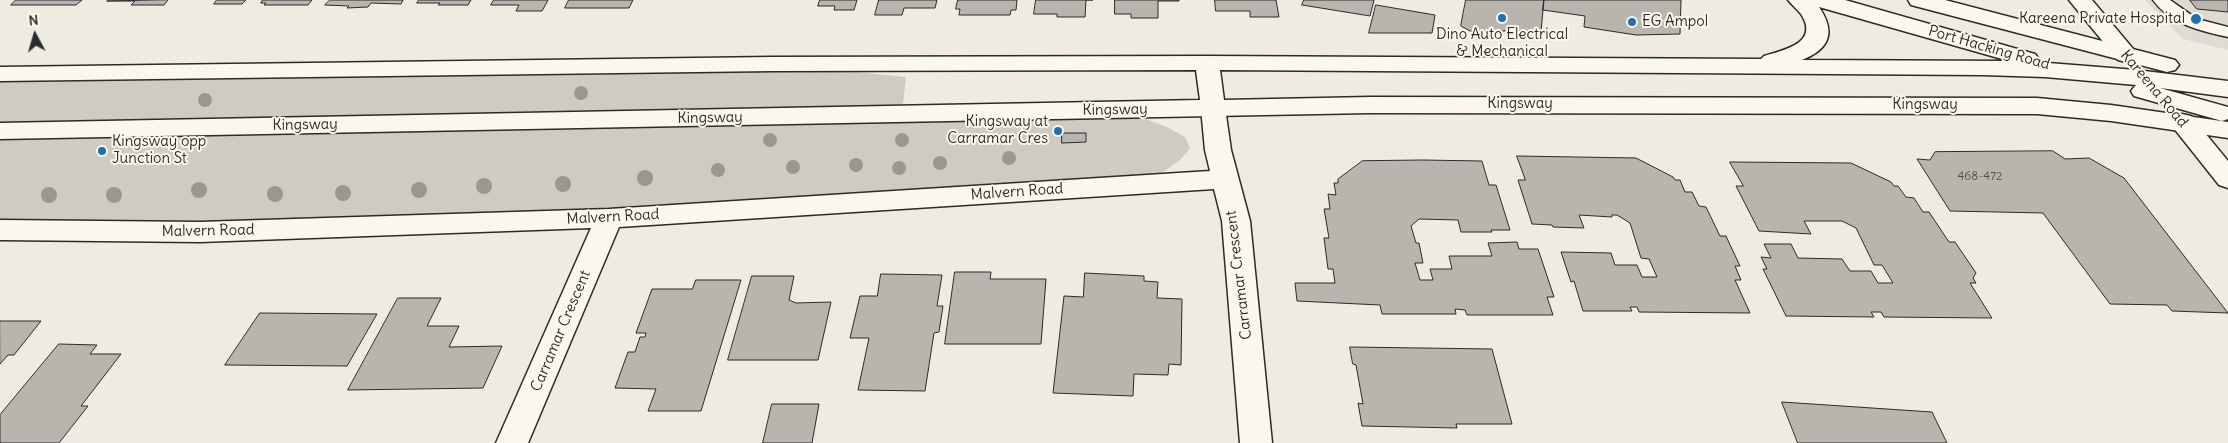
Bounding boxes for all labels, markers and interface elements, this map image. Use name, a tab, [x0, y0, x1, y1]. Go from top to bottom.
north arrow	[10, 10, 60, 60]
place label: Kareena Private Hospital	[2019, 10, 2185, 28]
text: N	[28, 11, 39, 30]
marker: Dino Auto Electrical & Mechanical	[1496, 12, 1508, 24]
marker: Kareena Private Hospital	[2189, 12, 2203, 26]
place label: EG Ampol	[1642, 13, 1708, 31]
marker: EG Ampol	[1626, 16, 1638, 28]
street label: Port Hacking Road	[1926, 22, 2052, 74]
place label: Dino Auto Electrical & Mechanical	[1436, 26, 1568, 61]
street label: Kareena Road	[2116, 47, 2192, 131]
street label: Kingsway	[1487, 95, 1553, 113]
street label: Kingsway	[1892, 96, 1958, 114]
street label: Kingsway	[1082, 100, 1148, 120]
street label: Kingsway	[677, 108, 743, 128]
place label: Kingsway at Carramar Cres	[947, 113, 1048, 148]
street label: Kingsway	[272, 115, 338, 135]
marker: Kingsway at Carramar Cres	[1052, 125, 1064, 137]
place label: Kingsway opp Junction St	[112, 133, 206, 168]
marker: Kingsway opp Junction St	[96, 145, 108, 157]
house number: 468-472	[1957, 170, 2003, 184]
street label: Malvern Road	[970, 180, 1064, 204]
street label: Malvern Road	[566, 206, 660, 228]
street label: Carramar Crescent	[1222, 209, 1256, 341]
street label: Malvern Road	[161, 221, 255, 241]
street label: Carramar Crescent	[527, 268, 595, 394]

